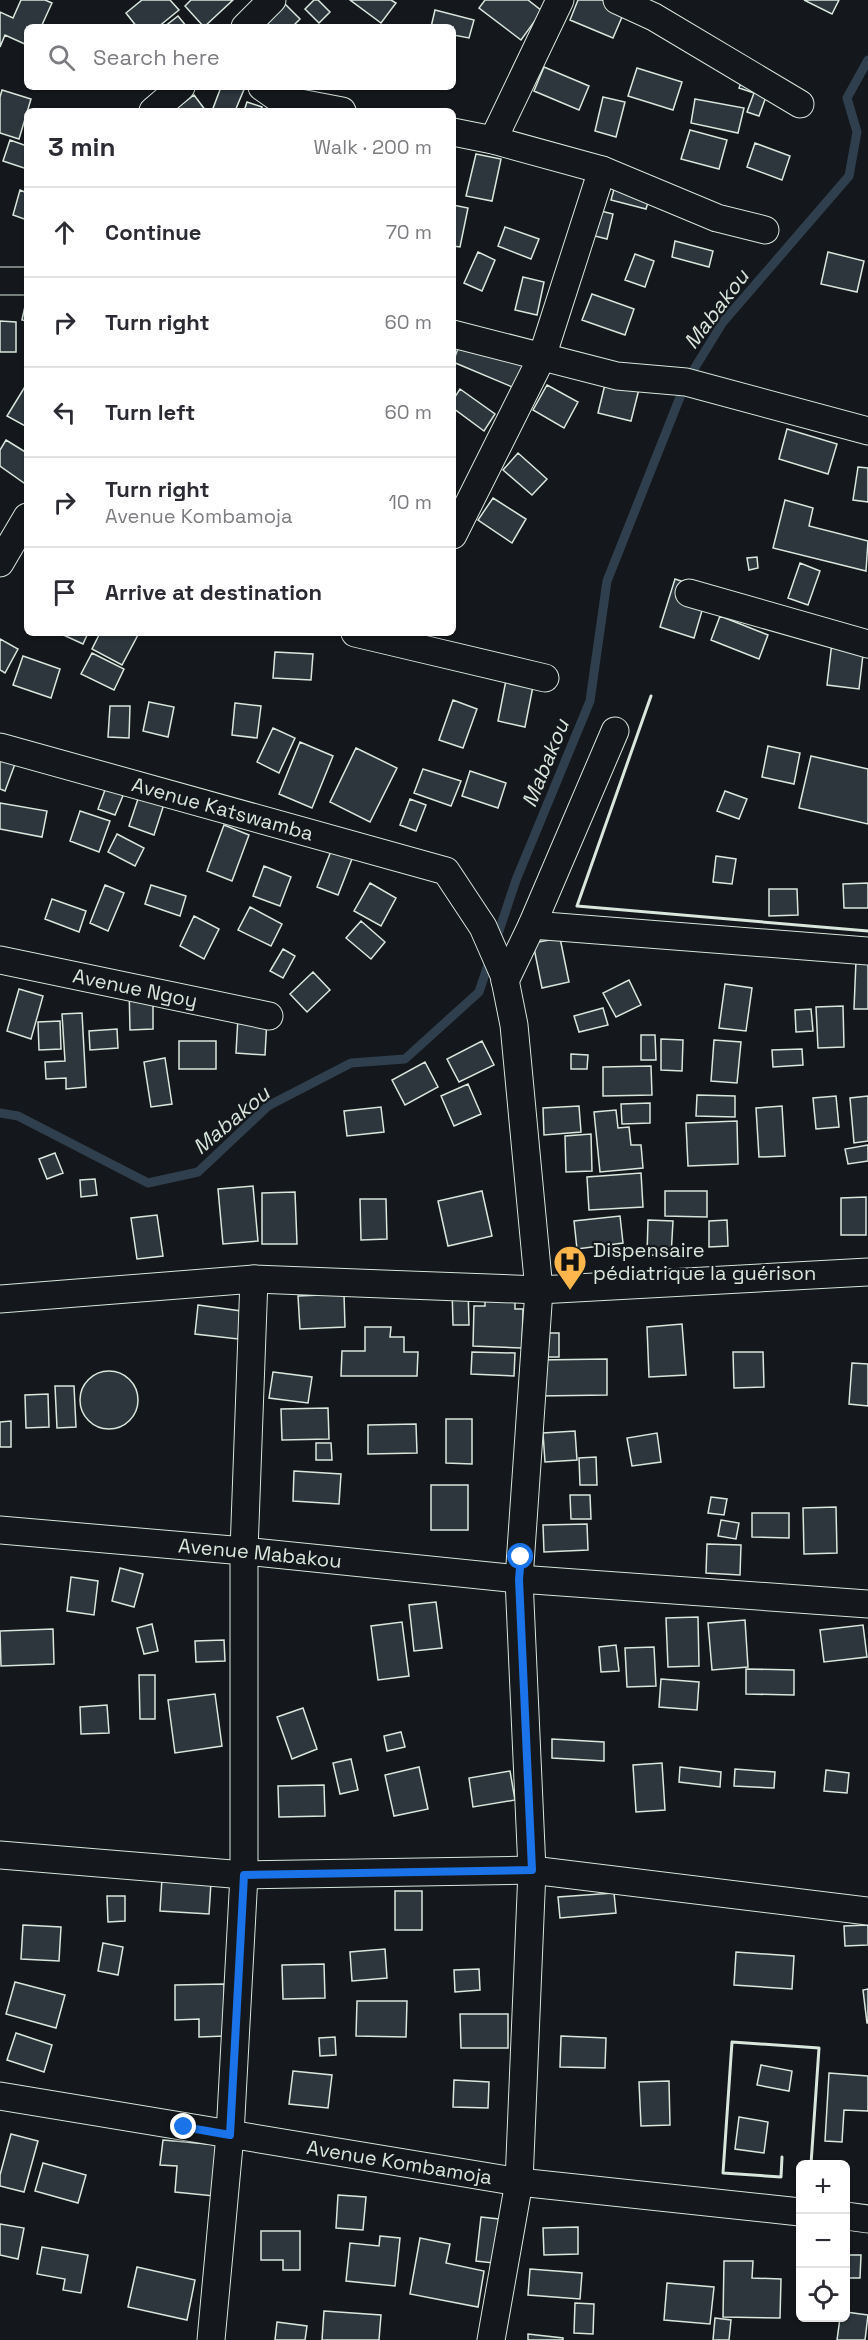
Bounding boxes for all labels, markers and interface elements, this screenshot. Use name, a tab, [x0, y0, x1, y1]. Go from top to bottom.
search box	[24, 24, 456, 90]
icon: search	[45, 41, 78, 74]
text: Search here	[93, 43, 220, 71]
text: 3 min	[48, 130, 116, 164]
text: Walk · 200 m	[313, 134, 432, 160]
icon: ahead	[48, 216, 81, 249]
text: Continue	[105, 218, 201, 246]
text: 70 m	[386, 219, 432, 245]
water label: Mabakou	[677, 263, 755, 354]
icon: right	[48, 306, 81, 339]
text: Turn right	[105, 308, 210, 336]
text: 60 m	[385, 309, 432, 335]
icon: left	[48, 396, 81, 429]
text: Turn left	[105, 398, 195, 426]
text: 60 m	[385, 399, 432, 425]
text: Turn right	[105, 475, 210, 503]
icon: right	[48, 486, 81, 519]
text: 10 m	[388, 489, 432, 515]
text: Avenue Kombamoja	[105, 503, 293, 529]
icon: arrive	[48, 576, 81, 609]
text: Arrive at destination	[105, 578, 322, 606]
water label: Mabakou	[515, 714, 575, 811]
street label: Avenue Katswamba	[129, 771, 316, 847]
street label: Avenue Ngoy	[71, 963, 200, 1014]
water label: Mabakou	[187, 1079, 276, 1160]
place label: Dispensaire pédiatrique la guérison	[593, 1237, 816, 1286]
hospital icon: Dispensaire pédiatrique la guérison	[552, 1244, 588, 1291]
street label: Avenue Mabakou	[177, 1532, 343, 1574]
route start	[507, 1543, 533, 1569]
route end	[170, 2113, 196, 2139]
street label: Avenue Kombamoja	[305, 2134, 494, 2190]
map controls	[796, 2160, 850, 2322]
button: +	[796, 2160, 850, 2214]
button: −	[796, 2214, 850, 2268]
button: locate	[796, 2268, 850, 2322]

